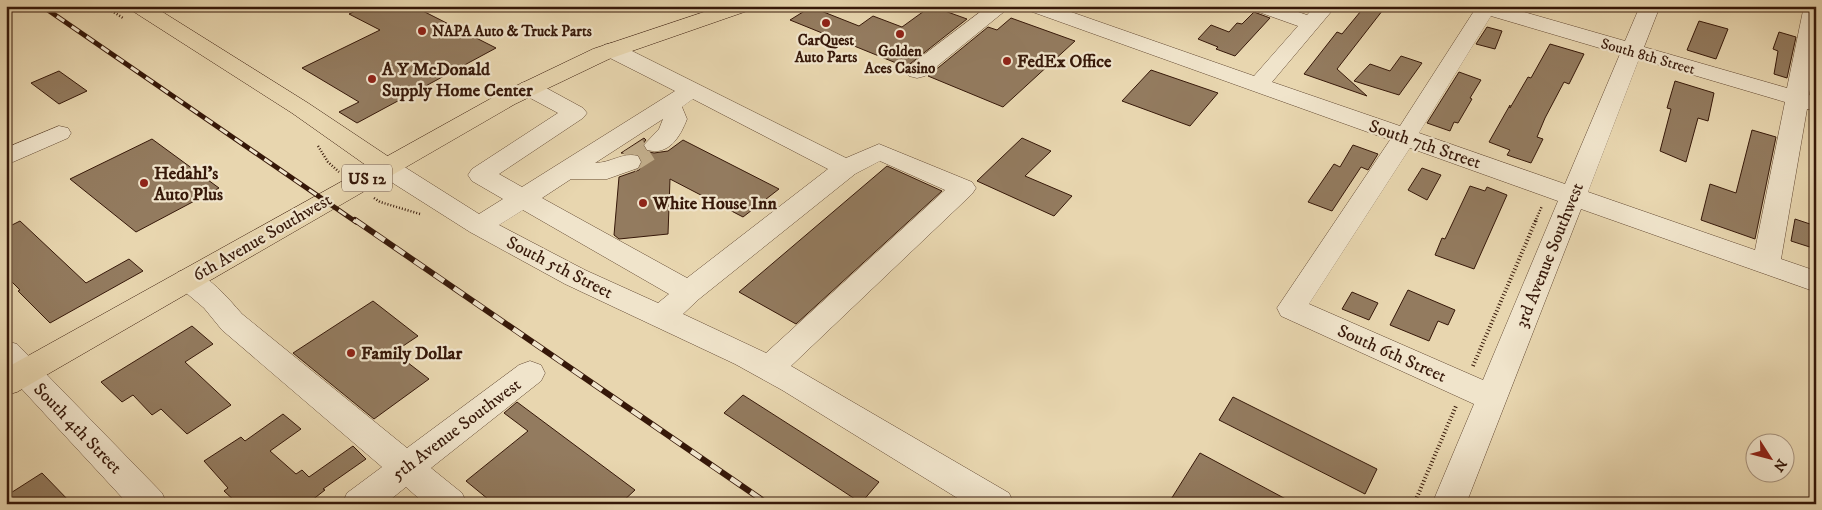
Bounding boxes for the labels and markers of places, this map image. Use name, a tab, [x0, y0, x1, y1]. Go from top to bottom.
marker: CarQuest Auto Parts	[820, 17, 832, 29]
place label: NAPA Auto & Truck Parts	[432, 22, 592, 41]
marker: NAPA Auto & Truck Parts	[416, 25, 428, 37]
marker: Golden Aces Casino	[894, 28, 906, 40]
place label: CarQuest Auto Parts	[794, 31, 857, 67]
place label: Golden Aces Casino	[864, 42, 936, 78]
place label: FedEx Office	[1017, 51, 1112, 73]
marker: FedEx Office	[1001, 55, 1013, 67]
place label: A Y McDonald Supply Home Center	[381, 59, 533, 102]
marker: A Y McDonald Supply Home Center	[366, 73, 378, 85]
place label: Hedahl's Auto Plus	[153, 163, 223, 206]
marker: Hedahl's Auto Plus	[138, 177, 150, 189]
place label: White House Inn	[652, 193, 778, 215]
marker: White House Inn	[637, 197, 649, 209]
place label: Family Dollar	[361, 343, 462, 365]
marker: Family Dollar	[345, 347, 357, 359]

